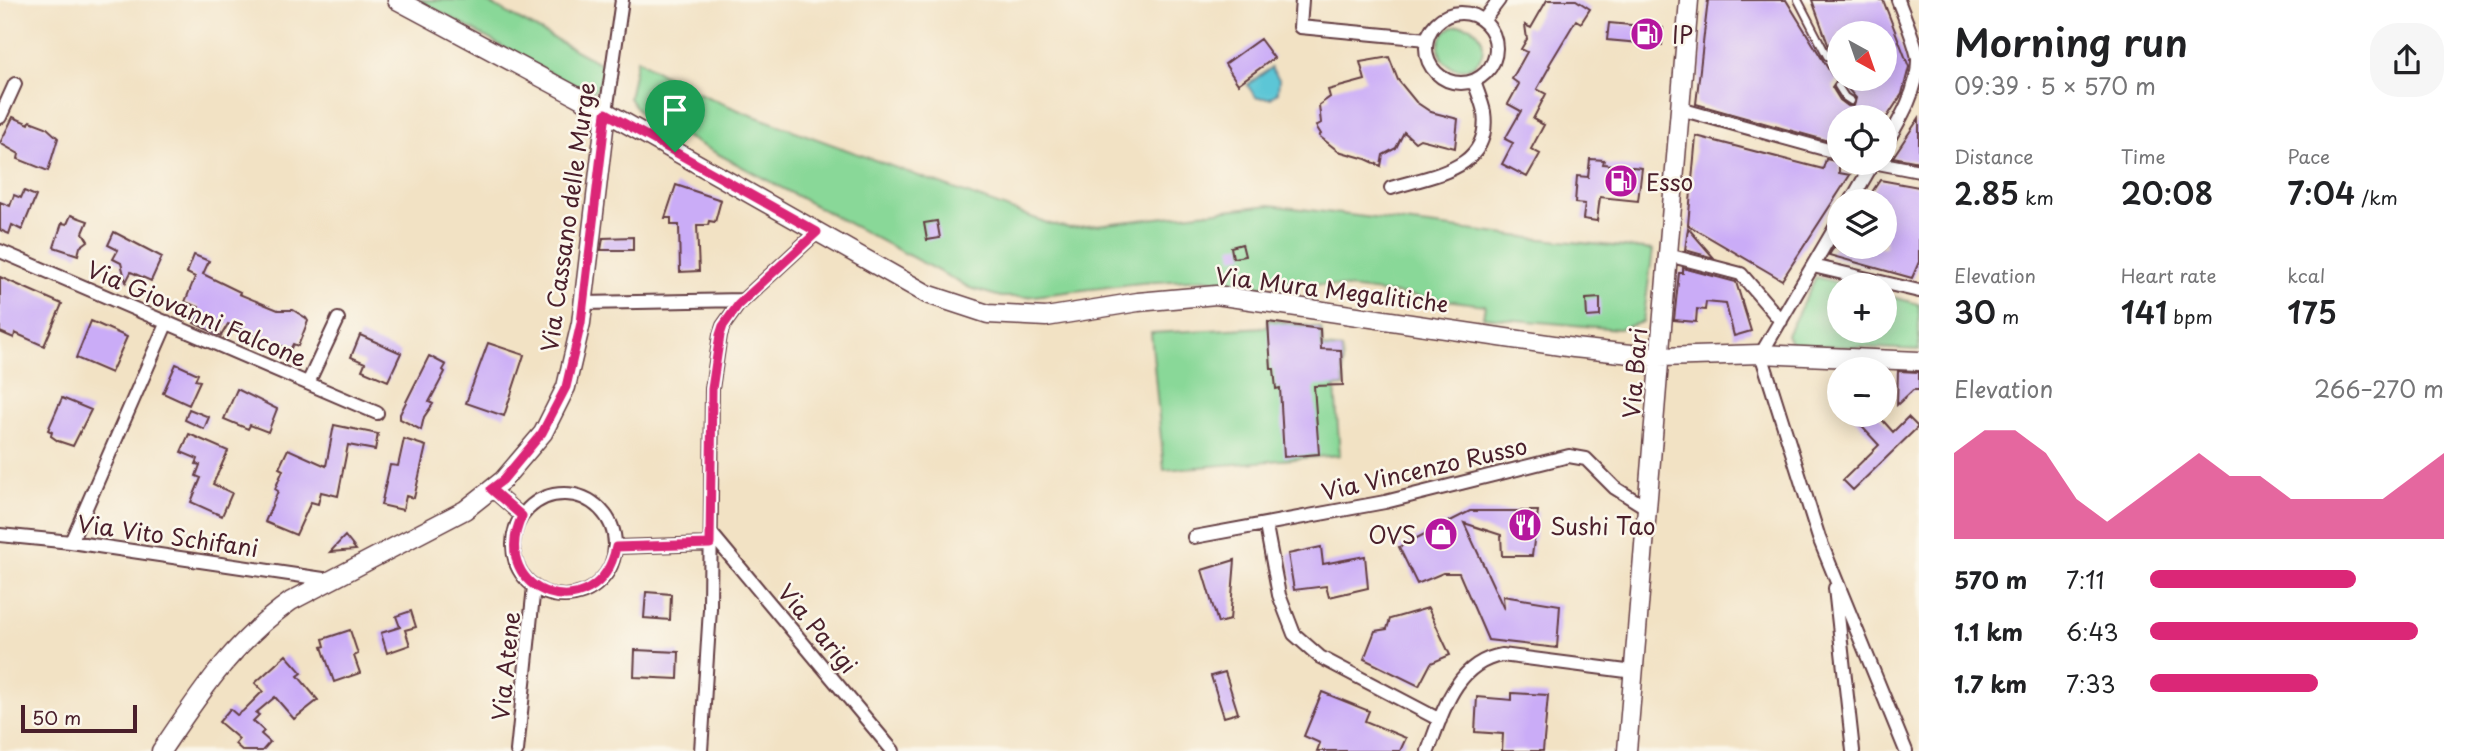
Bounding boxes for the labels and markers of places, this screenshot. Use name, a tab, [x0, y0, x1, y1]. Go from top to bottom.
fuel station icon: IP	[1628, 15, 1666, 53]
place label: IP	[1672, 17, 1693, 52]
pin	[645, 80, 705, 152]
fuel station icon: Esso	[1602, 162, 1640, 200]
place label: Esso	[1646, 164, 1693, 199]
restaurant icon: Sushi Tao	[1506, 506, 1544, 544]
place label: Sushi Tao	[1550, 508, 1655, 543]
shop icon: OVS	[1422, 515, 1460, 553]
place label: OVS	[1368, 517, 1416, 552]

